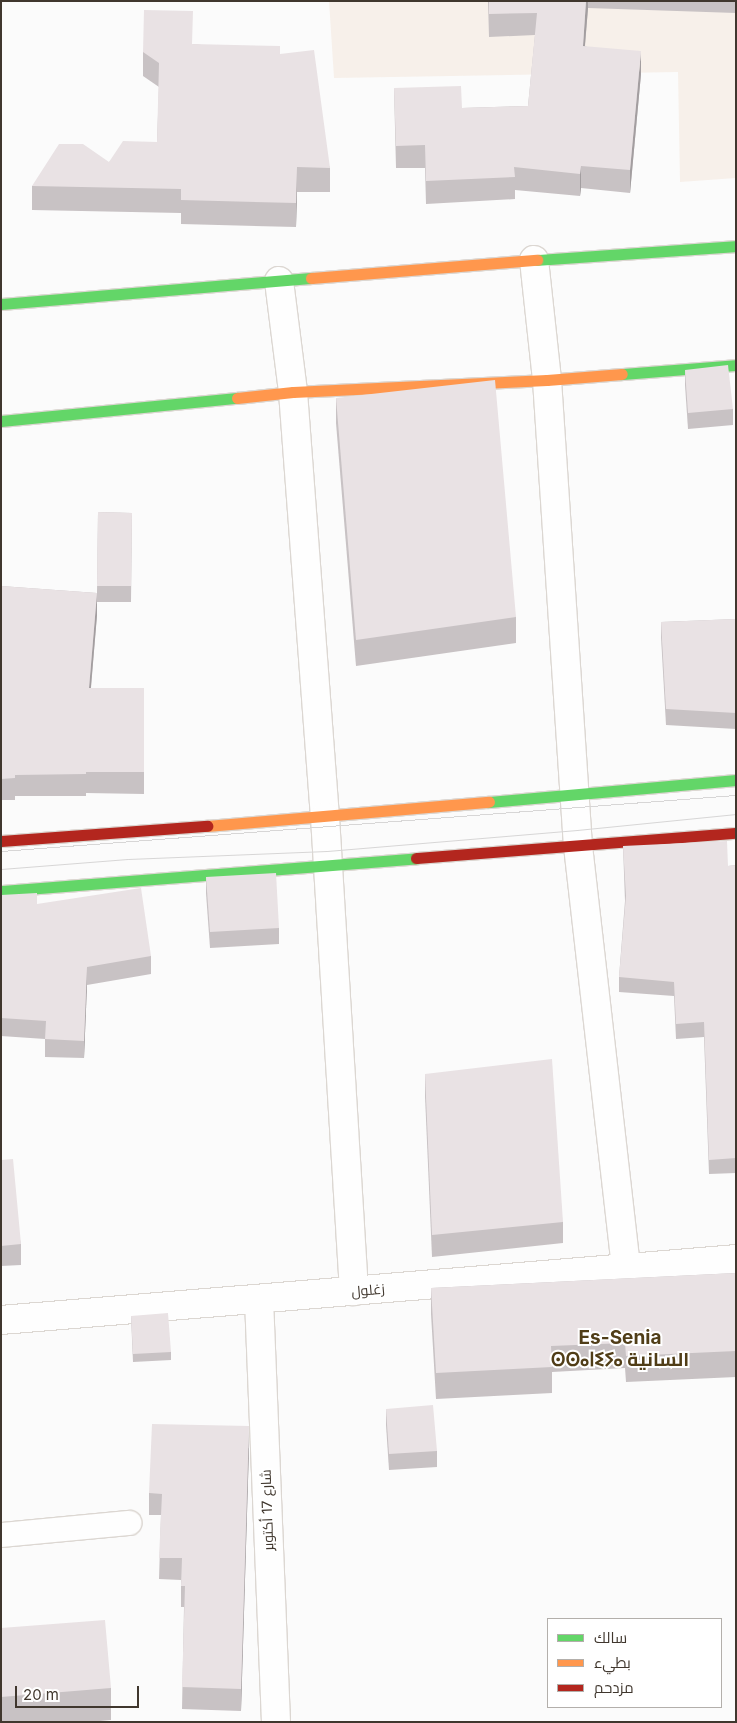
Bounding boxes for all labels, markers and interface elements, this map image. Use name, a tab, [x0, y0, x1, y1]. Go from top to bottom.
street label: زغلول	[350, 1280, 386, 1300]
district label: Es-Senia ⵙⵙⴰⵏⵉⵢⴰ السانية	[551, 1327, 689, 1371]
street label: شارع 17 أكتوبر	[257, 1469, 277, 1551]
legend	[547, 1618, 722, 1708]
text: سالك	[594, 1628, 627, 1647]
text: بطيء	[594, 1653, 631, 1672]
scale bar	[18, 1676, 141, 1708]
text: مزدحم	[594, 1678, 634, 1697]
text: 20 m	[23, 1685, 59, 1704]

